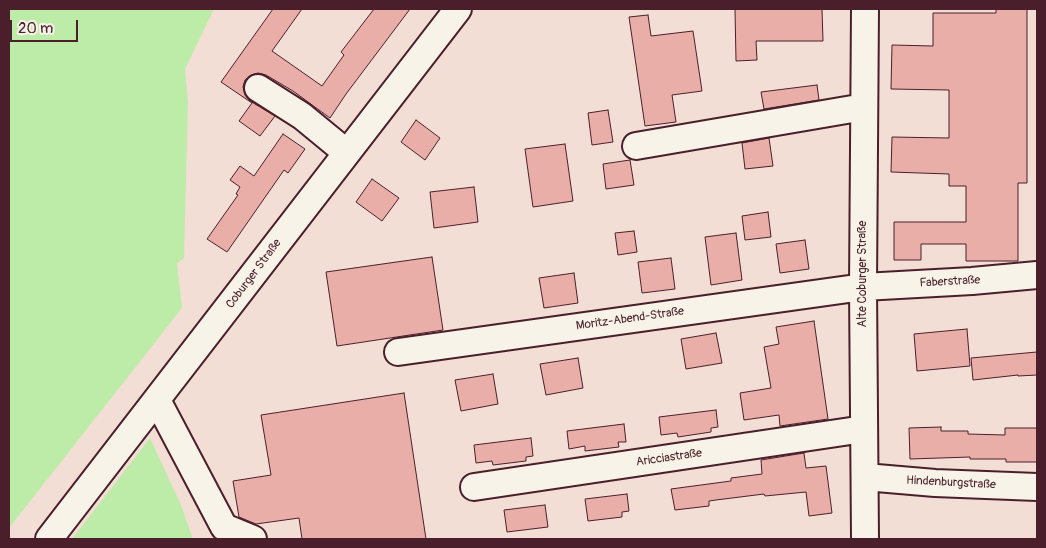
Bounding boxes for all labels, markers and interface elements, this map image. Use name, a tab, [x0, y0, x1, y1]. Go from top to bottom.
scale bar	[12, 10, 80, 42]
text: 20 m	[18, 19, 53, 38]
street label: Alte Coburger Straße	[856, 220, 870, 328]
street label: Coburger Straße	[223, 237, 285, 311]
street label: Faberstraße	[919, 273, 981, 291]
street label: Moritz-Abend-Straße	[575, 304, 685, 334]
street label: Aricciastraße	[635, 446, 703, 470]
street label: Hindenburgstraße	[906, 473, 996, 493]

